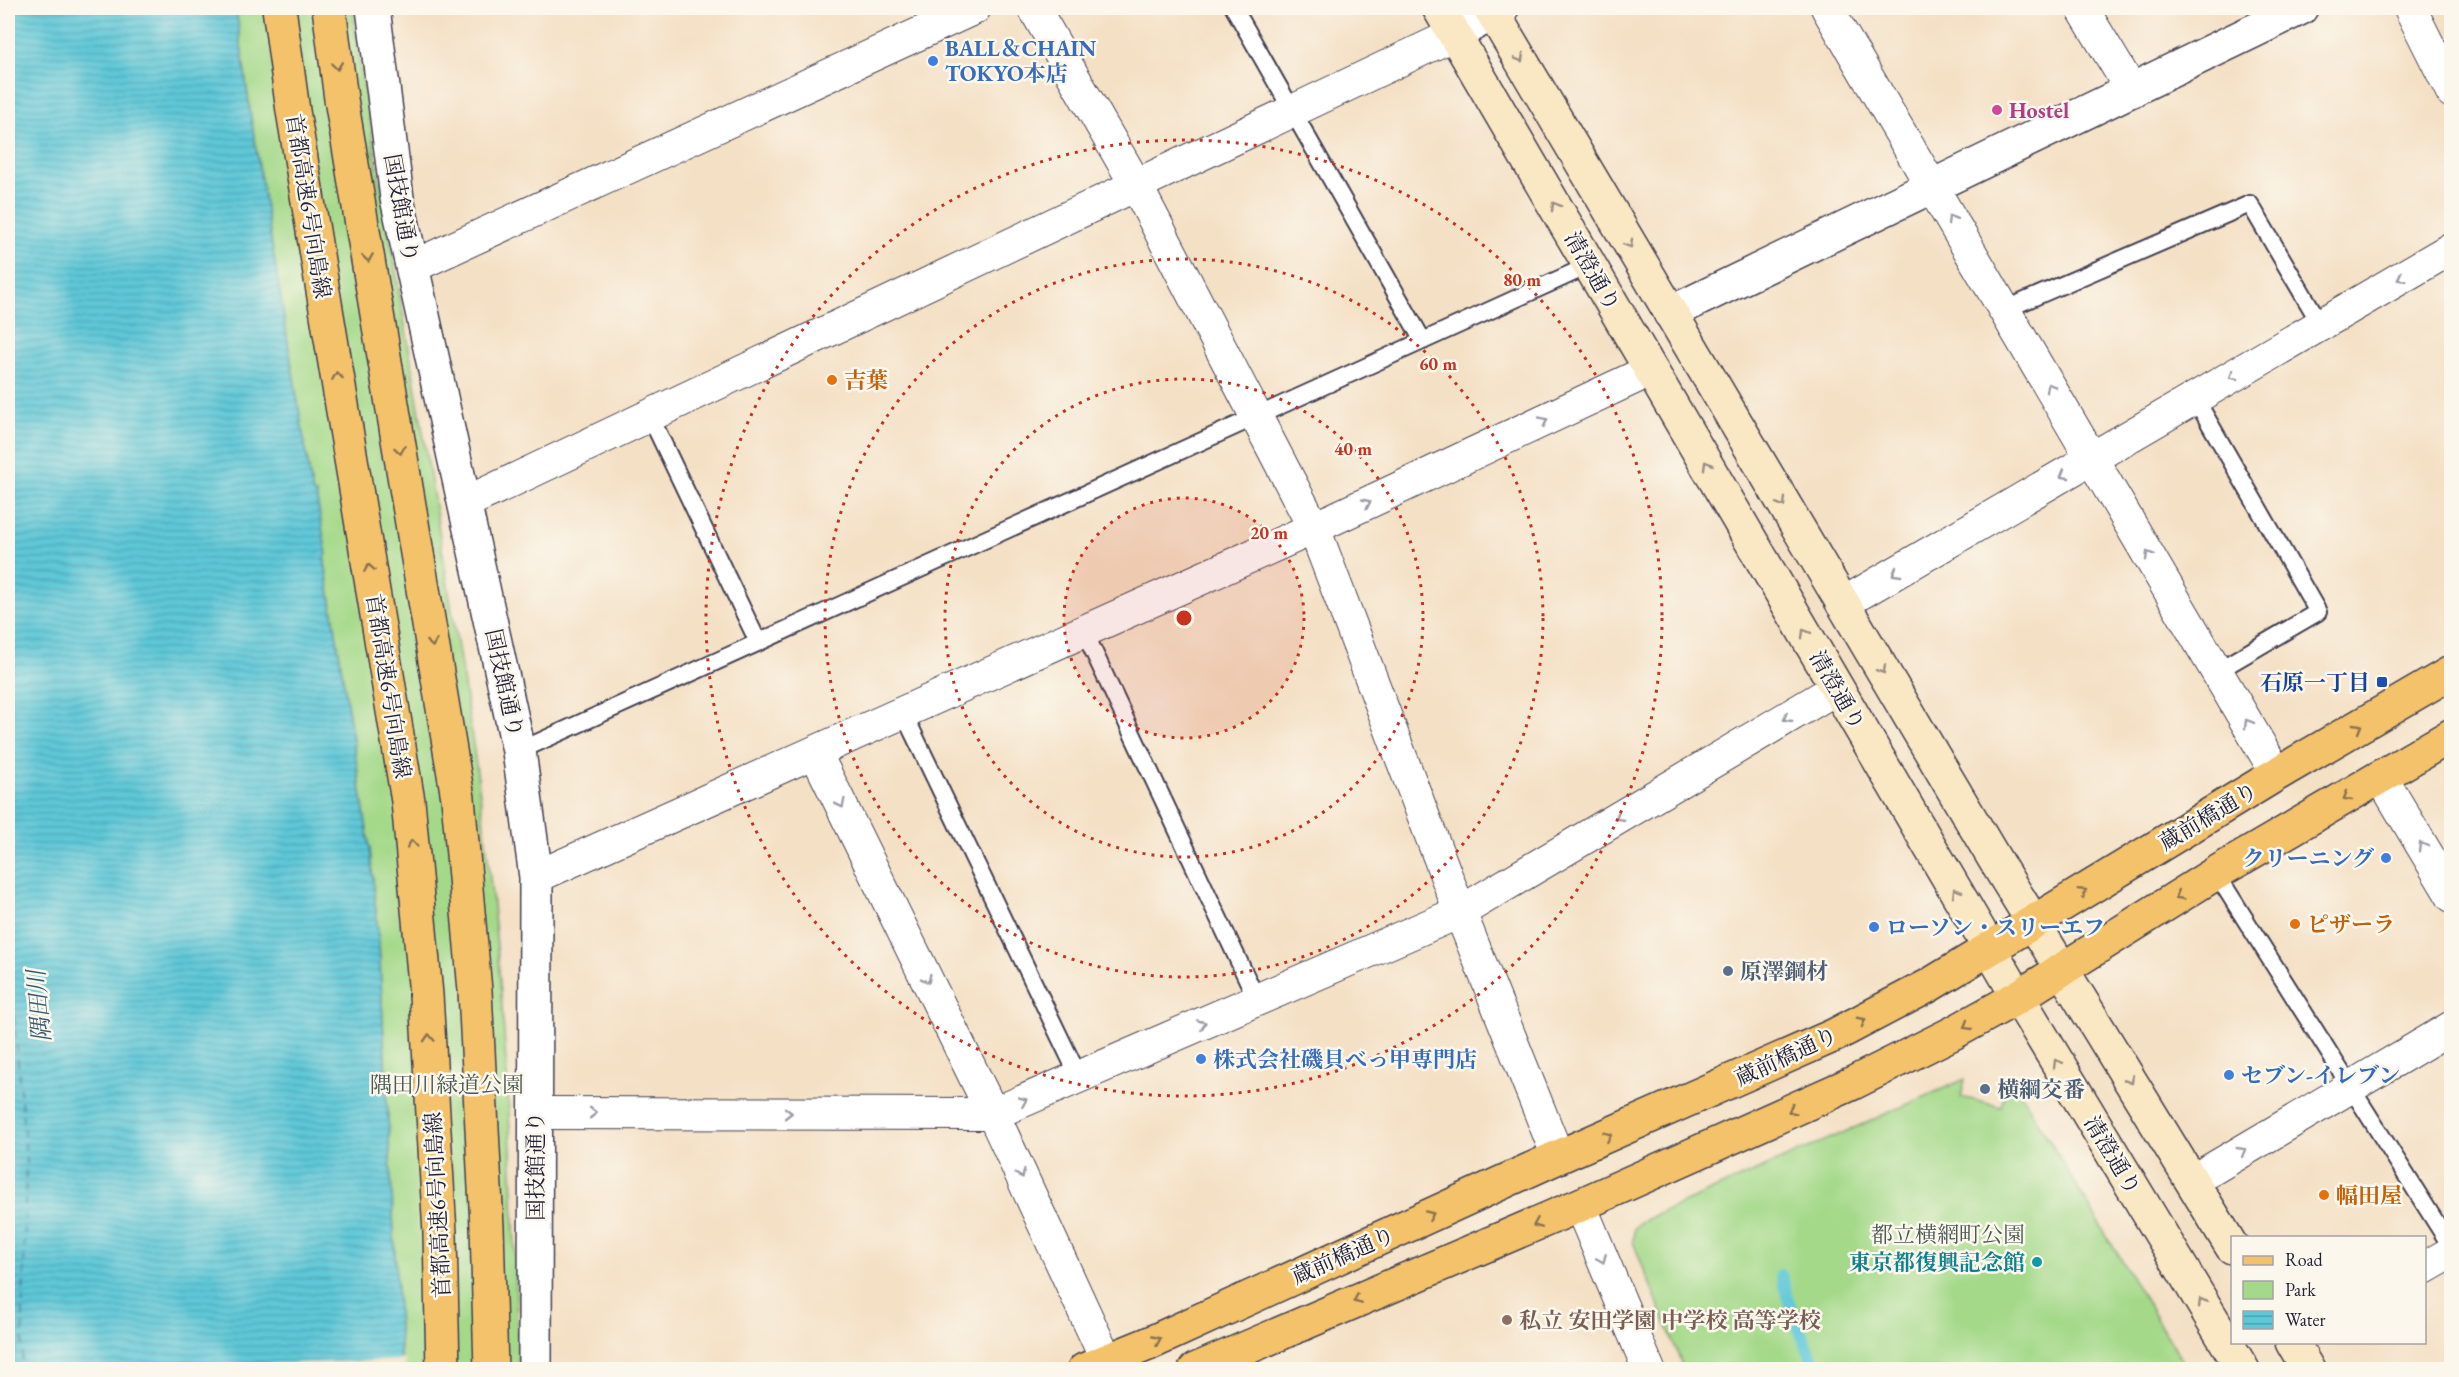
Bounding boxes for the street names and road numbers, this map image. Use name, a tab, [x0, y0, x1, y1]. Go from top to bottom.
street label: 首都高速6号向島線	[280, 112, 337, 300]
street label: 国技館通り	[378, 151, 425, 265]
street label: 清澄通り	[1558, 226, 1627, 317]
street label: 首都高速6号向島線	[360, 592, 417, 780]
street label: 国技館通り	[479, 626, 530, 740]
street label: 清澄通り	[1803, 645, 1872, 736]
street label: 蔵前橋通り	[2154, 776, 2263, 857]
street label: 蔵前橋通り	[1730, 1020, 1842, 1093]
street label: 清澄通り	[2077, 1110, 2148, 1200]
street label: 首都高速6号向島線	[418, 1111, 457, 1299]
street label: 国技館通り	[521, 1111, 550, 1221]
street label: 蔵前橋通り	[1287, 1220, 1399, 1291]

